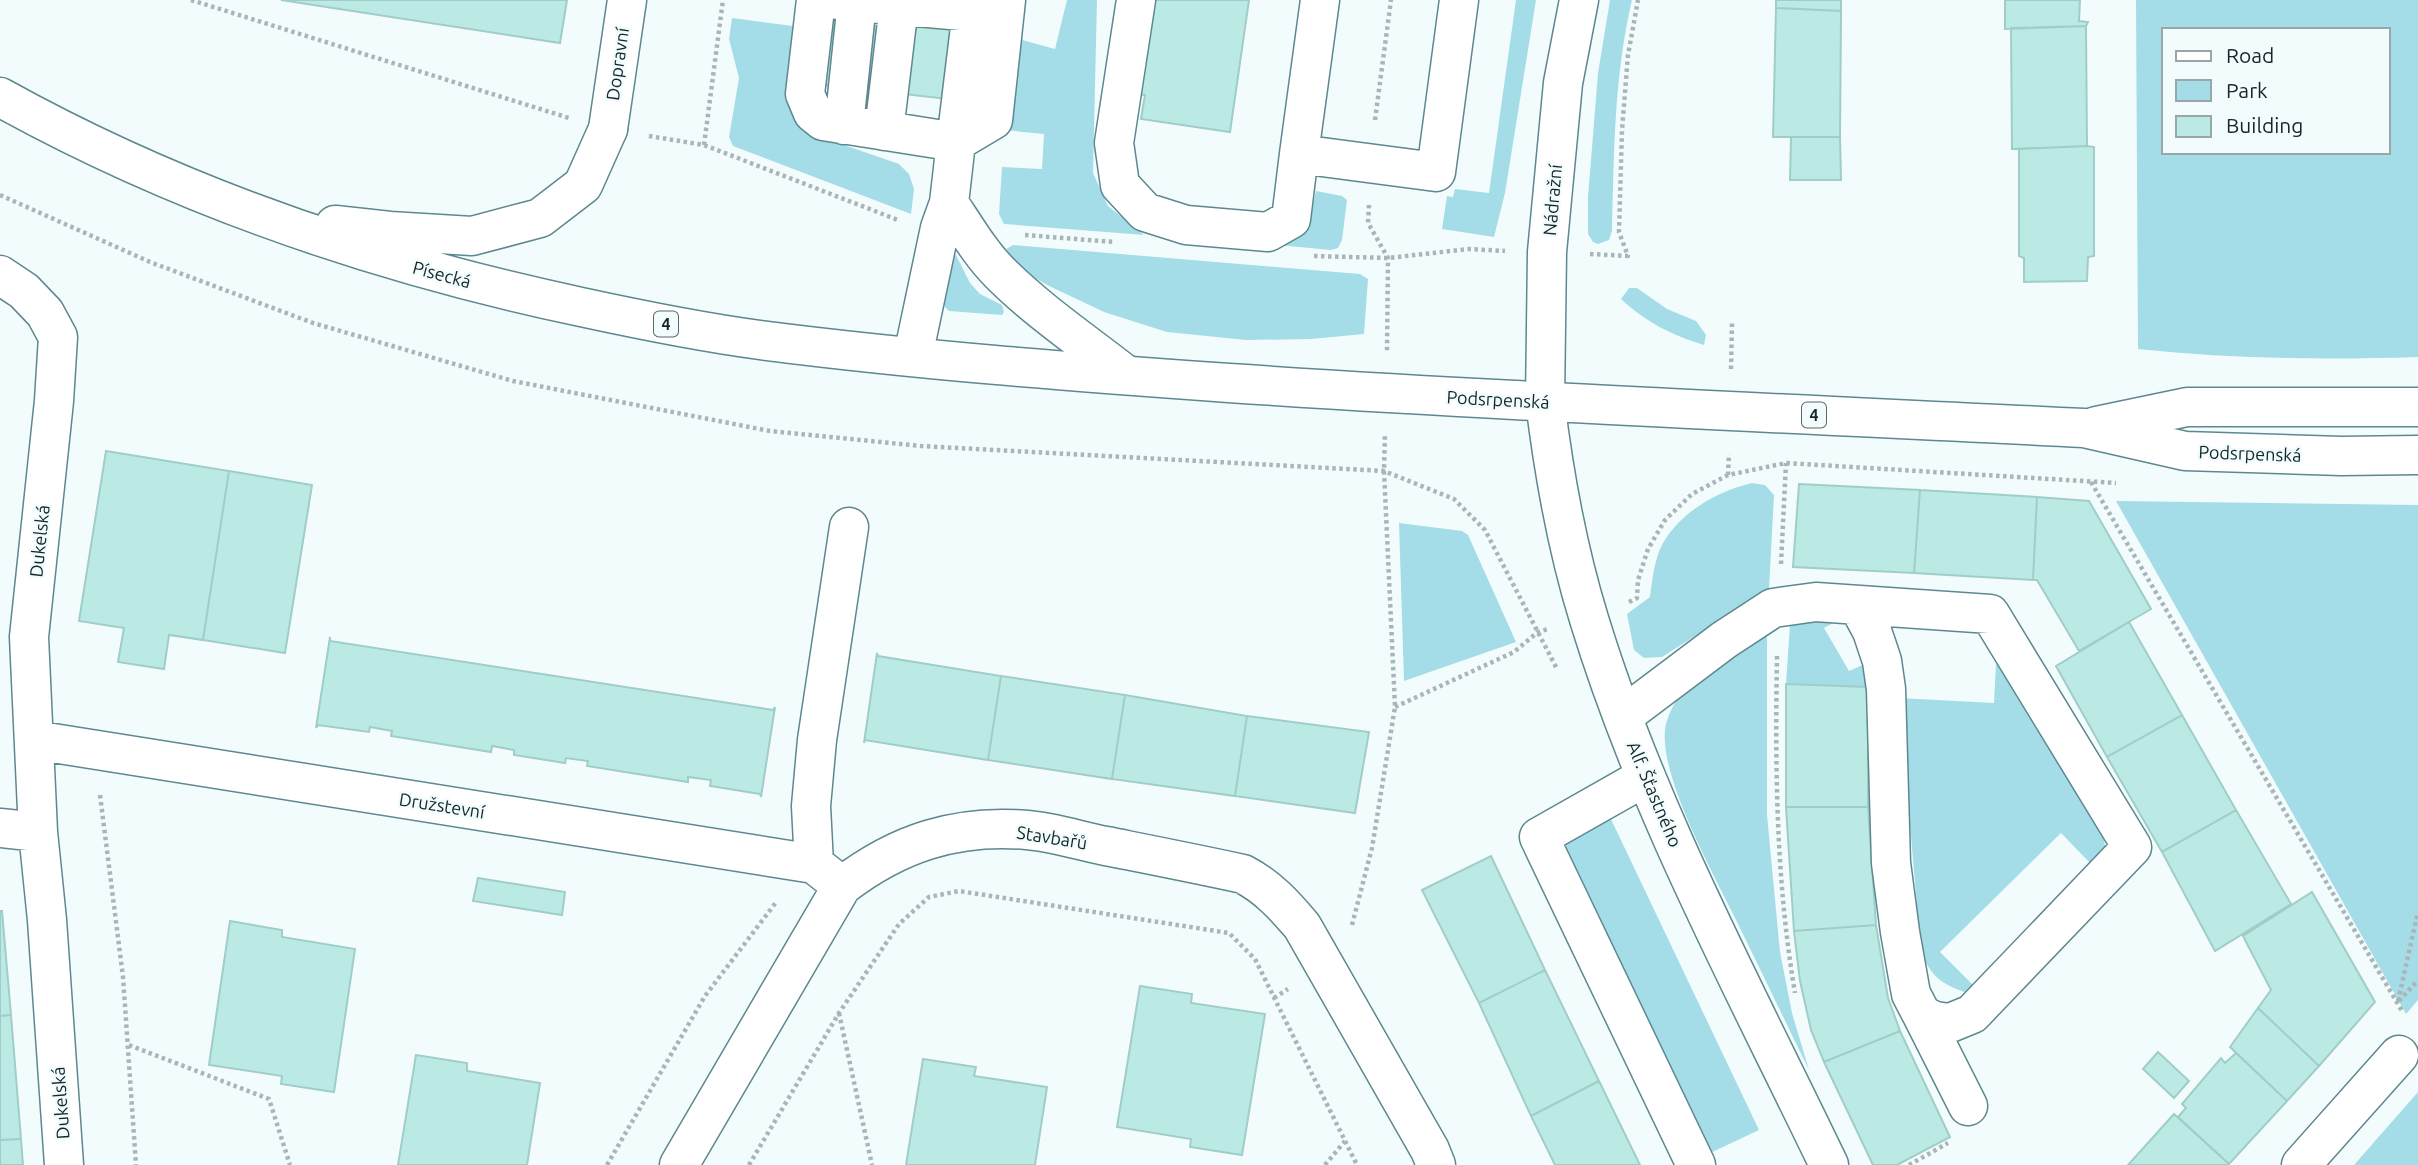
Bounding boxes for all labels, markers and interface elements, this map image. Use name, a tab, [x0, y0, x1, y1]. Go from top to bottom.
street label: Dopravní	[602, 26, 632, 102]
legend	[2162, 28, 2390, 154]
text: Road	[2226, 43, 2274, 67]
text: Park	[2226, 78, 2268, 102]
text: Building	[2226, 113, 2303, 137]
street label: Nádražní	[1539, 163, 1565, 237]
street label: Písecká	[411, 257, 473, 291]
road number: 4	[654, 312, 678, 336]
street label: Podsrpenská	[1446, 386, 1550, 412]
road number: 4	[1802, 402, 1826, 428]
street label: Podsrpenská	[2198, 441, 2302, 465]
street label: Dukelská	[25, 504, 53, 578]
street label: Alf. Šťastného	[1624, 738, 1687, 850]
street label: Družstevní	[398, 788, 487, 822]
street label: Stavbařů	[1015, 822, 1089, 852]
street label: Dukelská	[47, 1066, 73, 1140]

